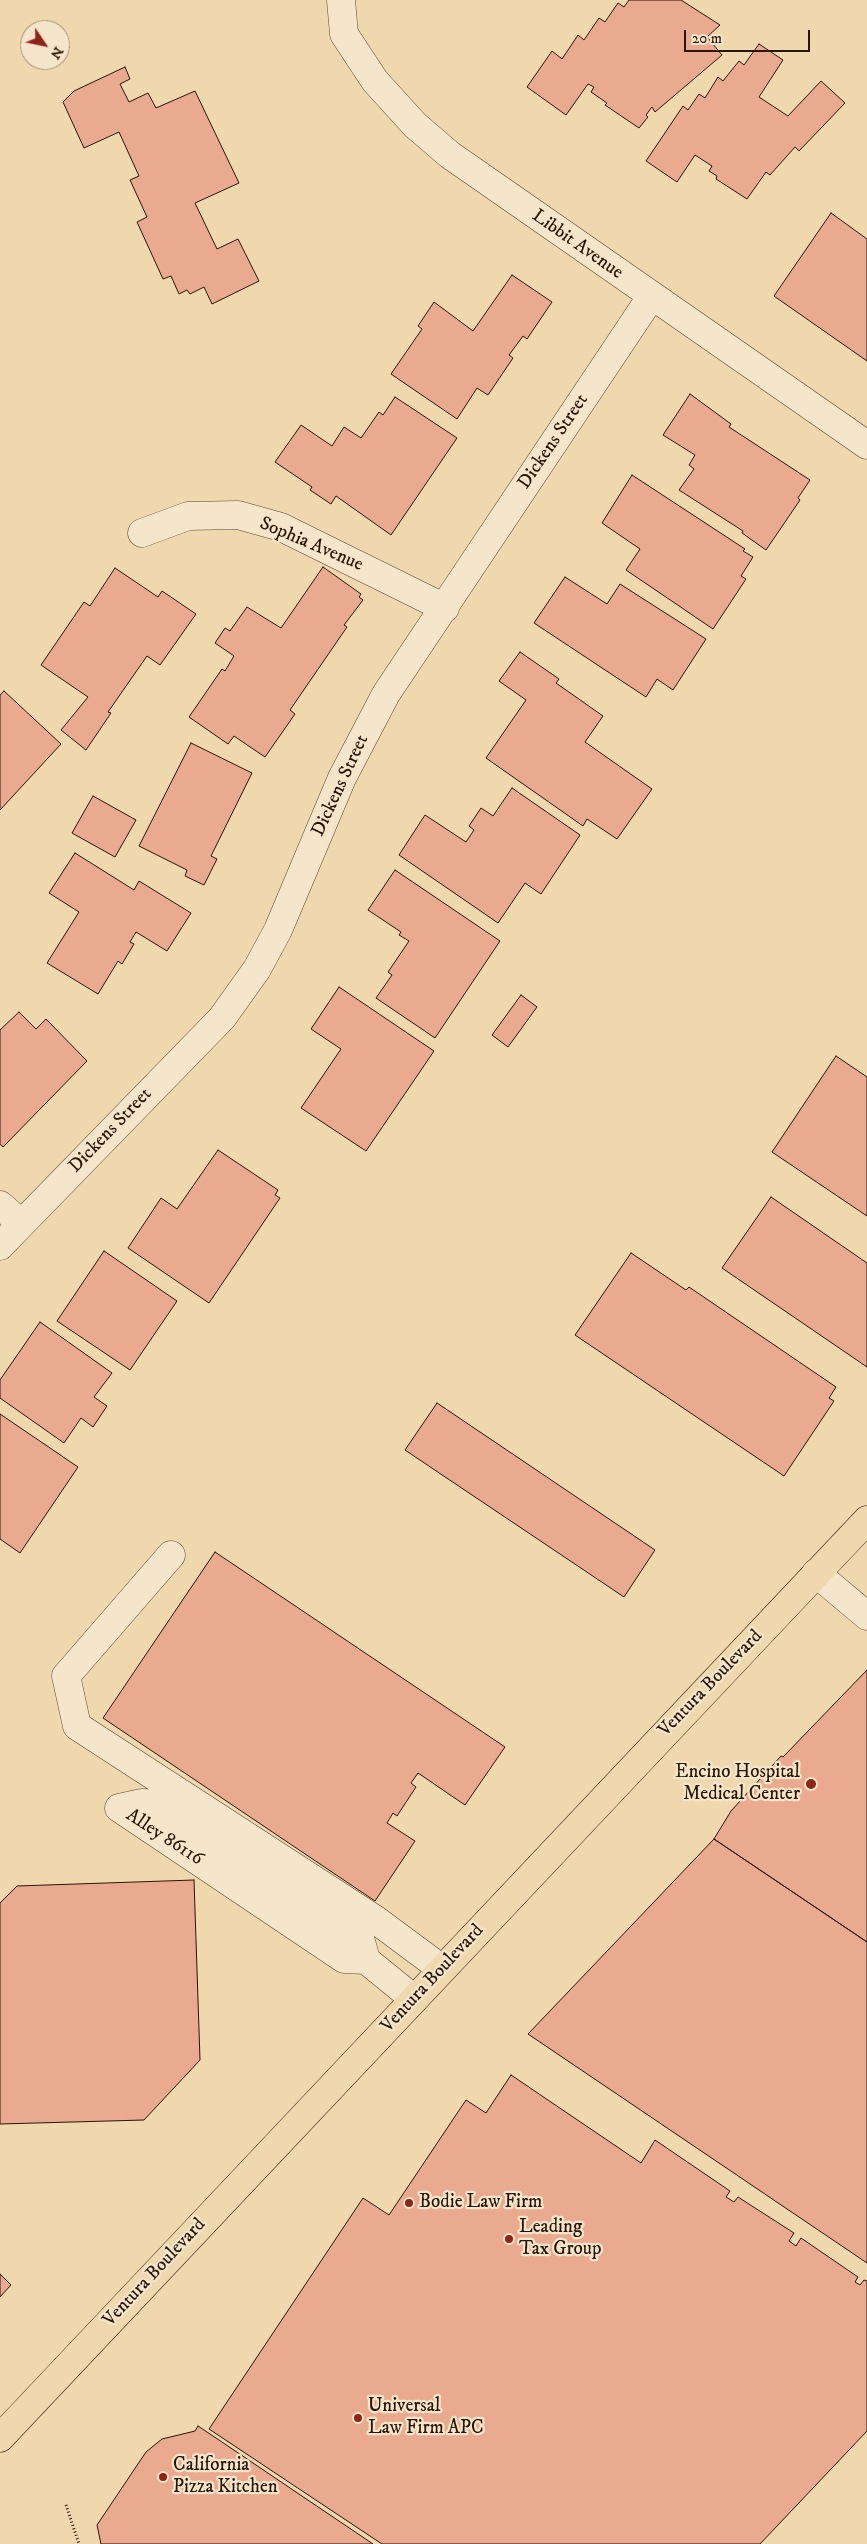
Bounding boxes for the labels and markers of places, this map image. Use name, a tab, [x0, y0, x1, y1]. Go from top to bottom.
place label: Encino Hospital Medical Center	[675, 1762, 800, 1806]
marker: Encino Hospital Medical Center	[804, 1777, 818, 1791]
place label: Bodie Law Firm	[419, 2192, 542, 2214]
marker: Bodie Law Firm	[403, 2197, 415, 2209]
place label: Leading Tax Group	[519, 2217, 601, 2261]
marker: Leading Tax Group	[503, 2233, 515, 2245]
place label: Universal Law Firm APC	[368, 2396, 484, 2440]
marker: Universal Law Firm APC	[352, 2412, 364, 2424]
place label: California Pizza Kitchen	[173, 2455, 278, 2499]
marker: California Pizza Kitchen	[157, 2471, 169, 2483]

